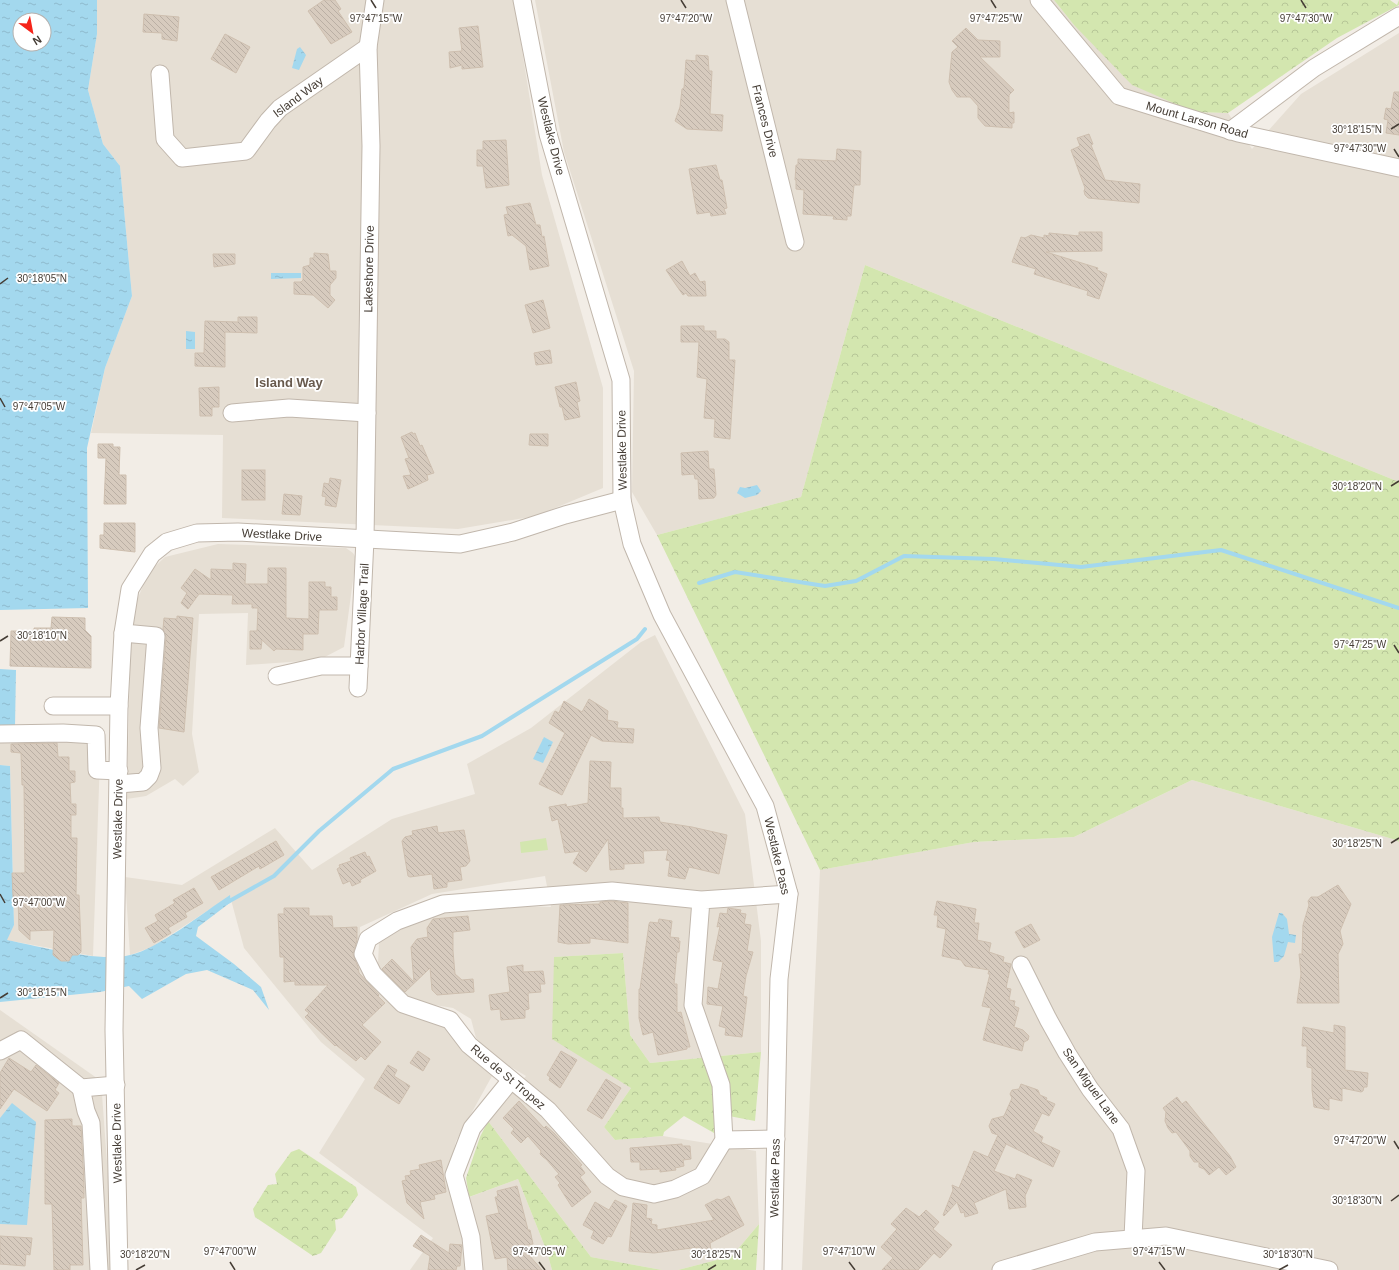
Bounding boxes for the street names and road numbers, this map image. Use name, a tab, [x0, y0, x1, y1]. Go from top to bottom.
street label: Island Way	[270, 74, 326, 120]
street label: Frances Drive	[749, 83, 781, 159]
street label: Westlake Drive	[534, 95, 568, 177]
street label: Mount Larson Road	[1144, 99, 1250, 141]
street label: Lakeshore Drive	[361, 225, 377, 313]
street label: Westlake Drive	[614, 409, 630, 490]
street label: Westlake Drive	[241, 526, 323, 544]
street label: Harbor Village Trail	[352, 563, 372, 665]
street label: Westlake Drive	[110, 778, 126, 859]
street label: Westlake Pass	[761, 816, 793, 896]
street label: Rue de St Tropez	[468, 1042, 548, 1112]
street label: San Miguel Lane	[1059, 1045, 1123, 1127]
street label: Westlake Drive	[109, 1102, 125, 1183]
street label: Westlake Pass	[767, 1138, 783, 1218]

